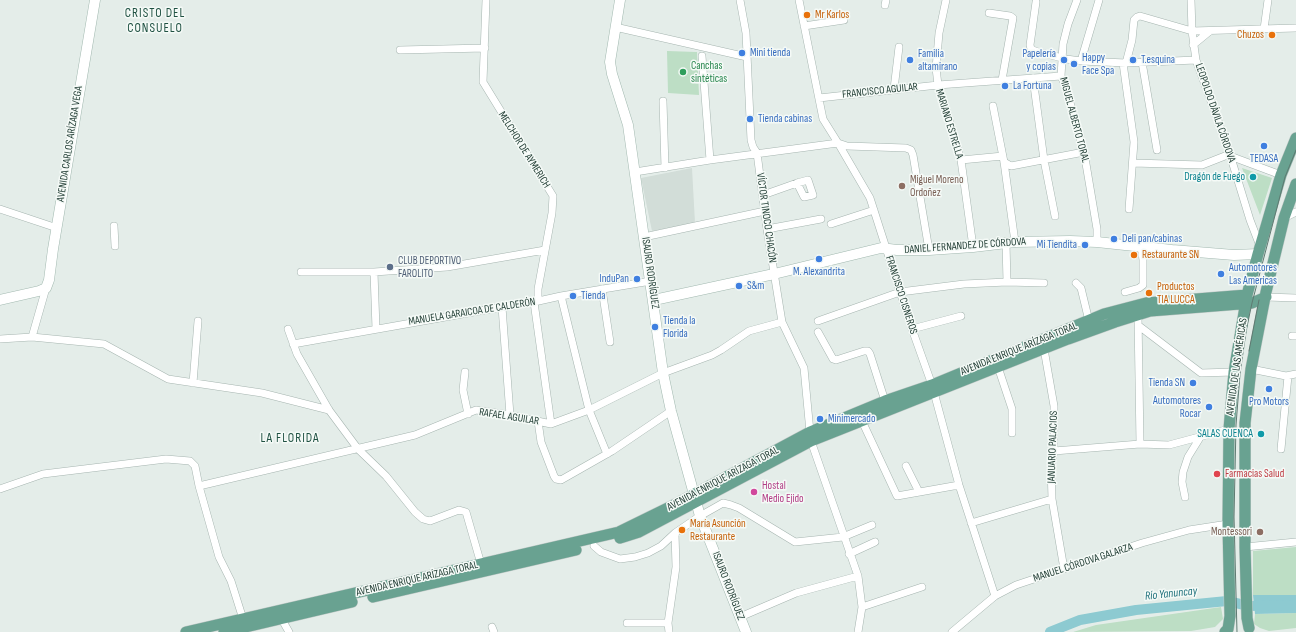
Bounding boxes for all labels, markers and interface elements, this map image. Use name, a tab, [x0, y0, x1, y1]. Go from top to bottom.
district label: CRISTO DEL CONSUELO	[125, 6, 185, 37]
place label: Mr Karlos	[815, 8, 849, 22]
marker: Mr Karlos	[802, 10, 812, 20]
place label: Chuzos	[1237, 28, 1264, 42]
marker: Chuzos	[1267, 30, 1277, 40]
place label: Mini tienda	[750, 46, 790, 60]
place label: Familia altamirano	[918, 47, 957, 73]
place label: Papelería y copias	[1022, 47, 1056, 73]
marker: Mini tienda	[737, 48, 747, 58]
place label: Happy Face Spa	[1082, 51, 1114, 77]
place label: T.esquina	[1141, 53, 1175, 67]
marker: Familia altamirano	[905, 55, 915, 65]
marker: Papelería y copias	[1059, 55, 1069, 65]
marker: T.esquina	[1128, 55, 1138, 65]
place label: Canchas sintéticas	[691, 59, 727, 85]
marker: Happy Face Spa	[1069, 59, 1079, 69]
street label: LEOPOLDO DÁVILA CÓRDOVA	[1192, 62, 1238, 164]
marker: Canchas sintéticas	[678, 67, 688, 77]
street label: MIGUEL ALBERTO TORAL	[1056, 76, 1092, 164]
place label: La Fortuna	[1013, 79, 1052, 93]
street label: FRANCISCO AGUILAR	[841, 80, 919, 102]
marker: La Fortuna	[1000, 81, 1010, 91]
street label: AVENIDA CARLOS ARÍZAGA VEGA	[54, 85, 86, 203]
street label: MARIANO ESTRELLA	[932, 88, 966, 160]
street label: MELCHOR DE AYMERICH	[495, 109, 553, 191]
place label: Tienda cabinas	[758, 112, 812, 126]
marker: Tienda cabinas	[745, 114, 755, 124]
marker: TEDASA	[1259, 141, 1269, 151]
place label: TEDASA	[1250, 152, 1278, 166]
place label: Dragón de Fuego	[1184, 170, 1245, 184]
street label: VÍCTOR TINOCO CHACÓN	[753, 172, 779, 264]
marker: Dragón de Fuego	[1248, 172, 1258, 182]
place label: Miguel Moreno Ordoñez	[910, 173, 964, 199]
marker: Miguel Moreno Ordoñez	[897, 181, 907, 191]
place label: Deli pan/cabinas	[1122, 232, 1182, 246]
marker: Deli pan/cabinas	[1109, 234, 1119, 244]
street label: DANIEL FERNANDEZ DE CÓRDOVA	[904, 235, 1026, 257]
street label: ISAURO RODRÍGUEZ	[638, 236, 662, 310]
place label: Mi Tiendita	[1037, 238, 1077, 252]
marker: Mi Tiendita	[1080, 240, 1090, 250]
place label: Restaurante SN	[1142, 248, 1199, 262]
marker: Restaurante SN	[1129, 250, 1139, 260]
place label: CLUB DEPORTIVO FAROLITO	[398, 254, 461, 280]
marker: M. Alexandrita	[814, 254, 824, 264]
street label: FRANCISCO CISNEROS	[882, 254, 920, 336]
place label: Automotores Las Americas	[1229, 261, 1277, 287]
marker: CLUB DEPORTIVO FAROLITO	[385, 262, 395, 272]
place label: M. Alexandrita	[793, 265, 845, 279]
marker: Automotores Las Americas	[1216, 269, 1226, 279]
place label: InduPan	[599, 272, 629, 286]
marker: InduPan	[632, 274, 642, 284]
place label: S&m	[747, 279, 764, 293]
place label: Productos TIA LUCCA	[1157, 280, 1195, 306]
marker: S&m	[734, 281, 744, 291]
marker: Productos TIA LUCCA	[1144, 288, 1154, 298]
place label: Tienda	[581, 289, 605, 303]
marker: Tienda	[568, 291, 578, 301]
street label: MANUELA GARAICOA DE CALDERÓN	[408, 295, 536, 329]
place label: Tienda la Florida	[663, 314, 695, 340]
street label: AVENIDA DE LAS AMÉRICAS	[1224, 317, 1250, 417]
street label: AVENIDA ENRIQUE ARÍZAGA TORAL	[959, 320, 1079, 378]
marker: Tienda la Florida	[650, 322, 660, 332]
place label: Tienda SN	[1148, 376, 1185, 390]
marker: Tienda SN	[1188, 378, 1198, 388]
marker: Pro Motors	[1264, 384, 1274, 394]
place label: Automotores Rocar	[1153, 394, 1201, 420]
place label: Pro Motors	[1249, 395, 1289, 409]
marker: Automotores Rocar	[1204, 402, 1214, 412]
street label: RAFAEL AGUILAR	[478, 406, 540, 428]
street label: JANUARIO PALACIOS	[1045, 410, 1061, 484]
place label: Minimercado	[828, 412, 875, 426]
marker: Minimercado	[815, 414, 825, 424]
place label: SALAS CUENCA	[1197, 427, 1253, 441]
marker: SALAS CUENCA	[1256, 429, 1266, 439]
district label: LA FLORIDA	[260, 431, 320, 447]
street label: AVENIDA ENRIQUE ARÍZAGA TORAL	[665, 444, 781, 514]
place label: Farmacias Salud	[1225, 467, 1284, 481]
marker: Farmacias Salud	[1212, 469, 1222, 479]
place label: Hostal Medio Ejido	[762, 479, 804, 505]
marker: Hostal Medio Ejido	[749, 487, 759, 497]
place label: María Asunción Restaurante	[690, 517, 746, 543]
marker: María Asunción Restaurante	[677, 525, 687, 535]
place label: Montessori	[1211, 525, 1252, 539]
marker: Montessori	[1255, 527, 1265, 537]
street label: MANUEL CÓRDOVA GALARZA	[1032, 541, 1134, 585]
street label: ISAURO RODRÍGUEZ	[709, 550, 747, 622]
street label: AVENIDA ENRIQUE ARÍZAGA TORAL	[355, 559, 479, 599]
water label: Río Yanuncay	[1144, 584, 1198, 604]

